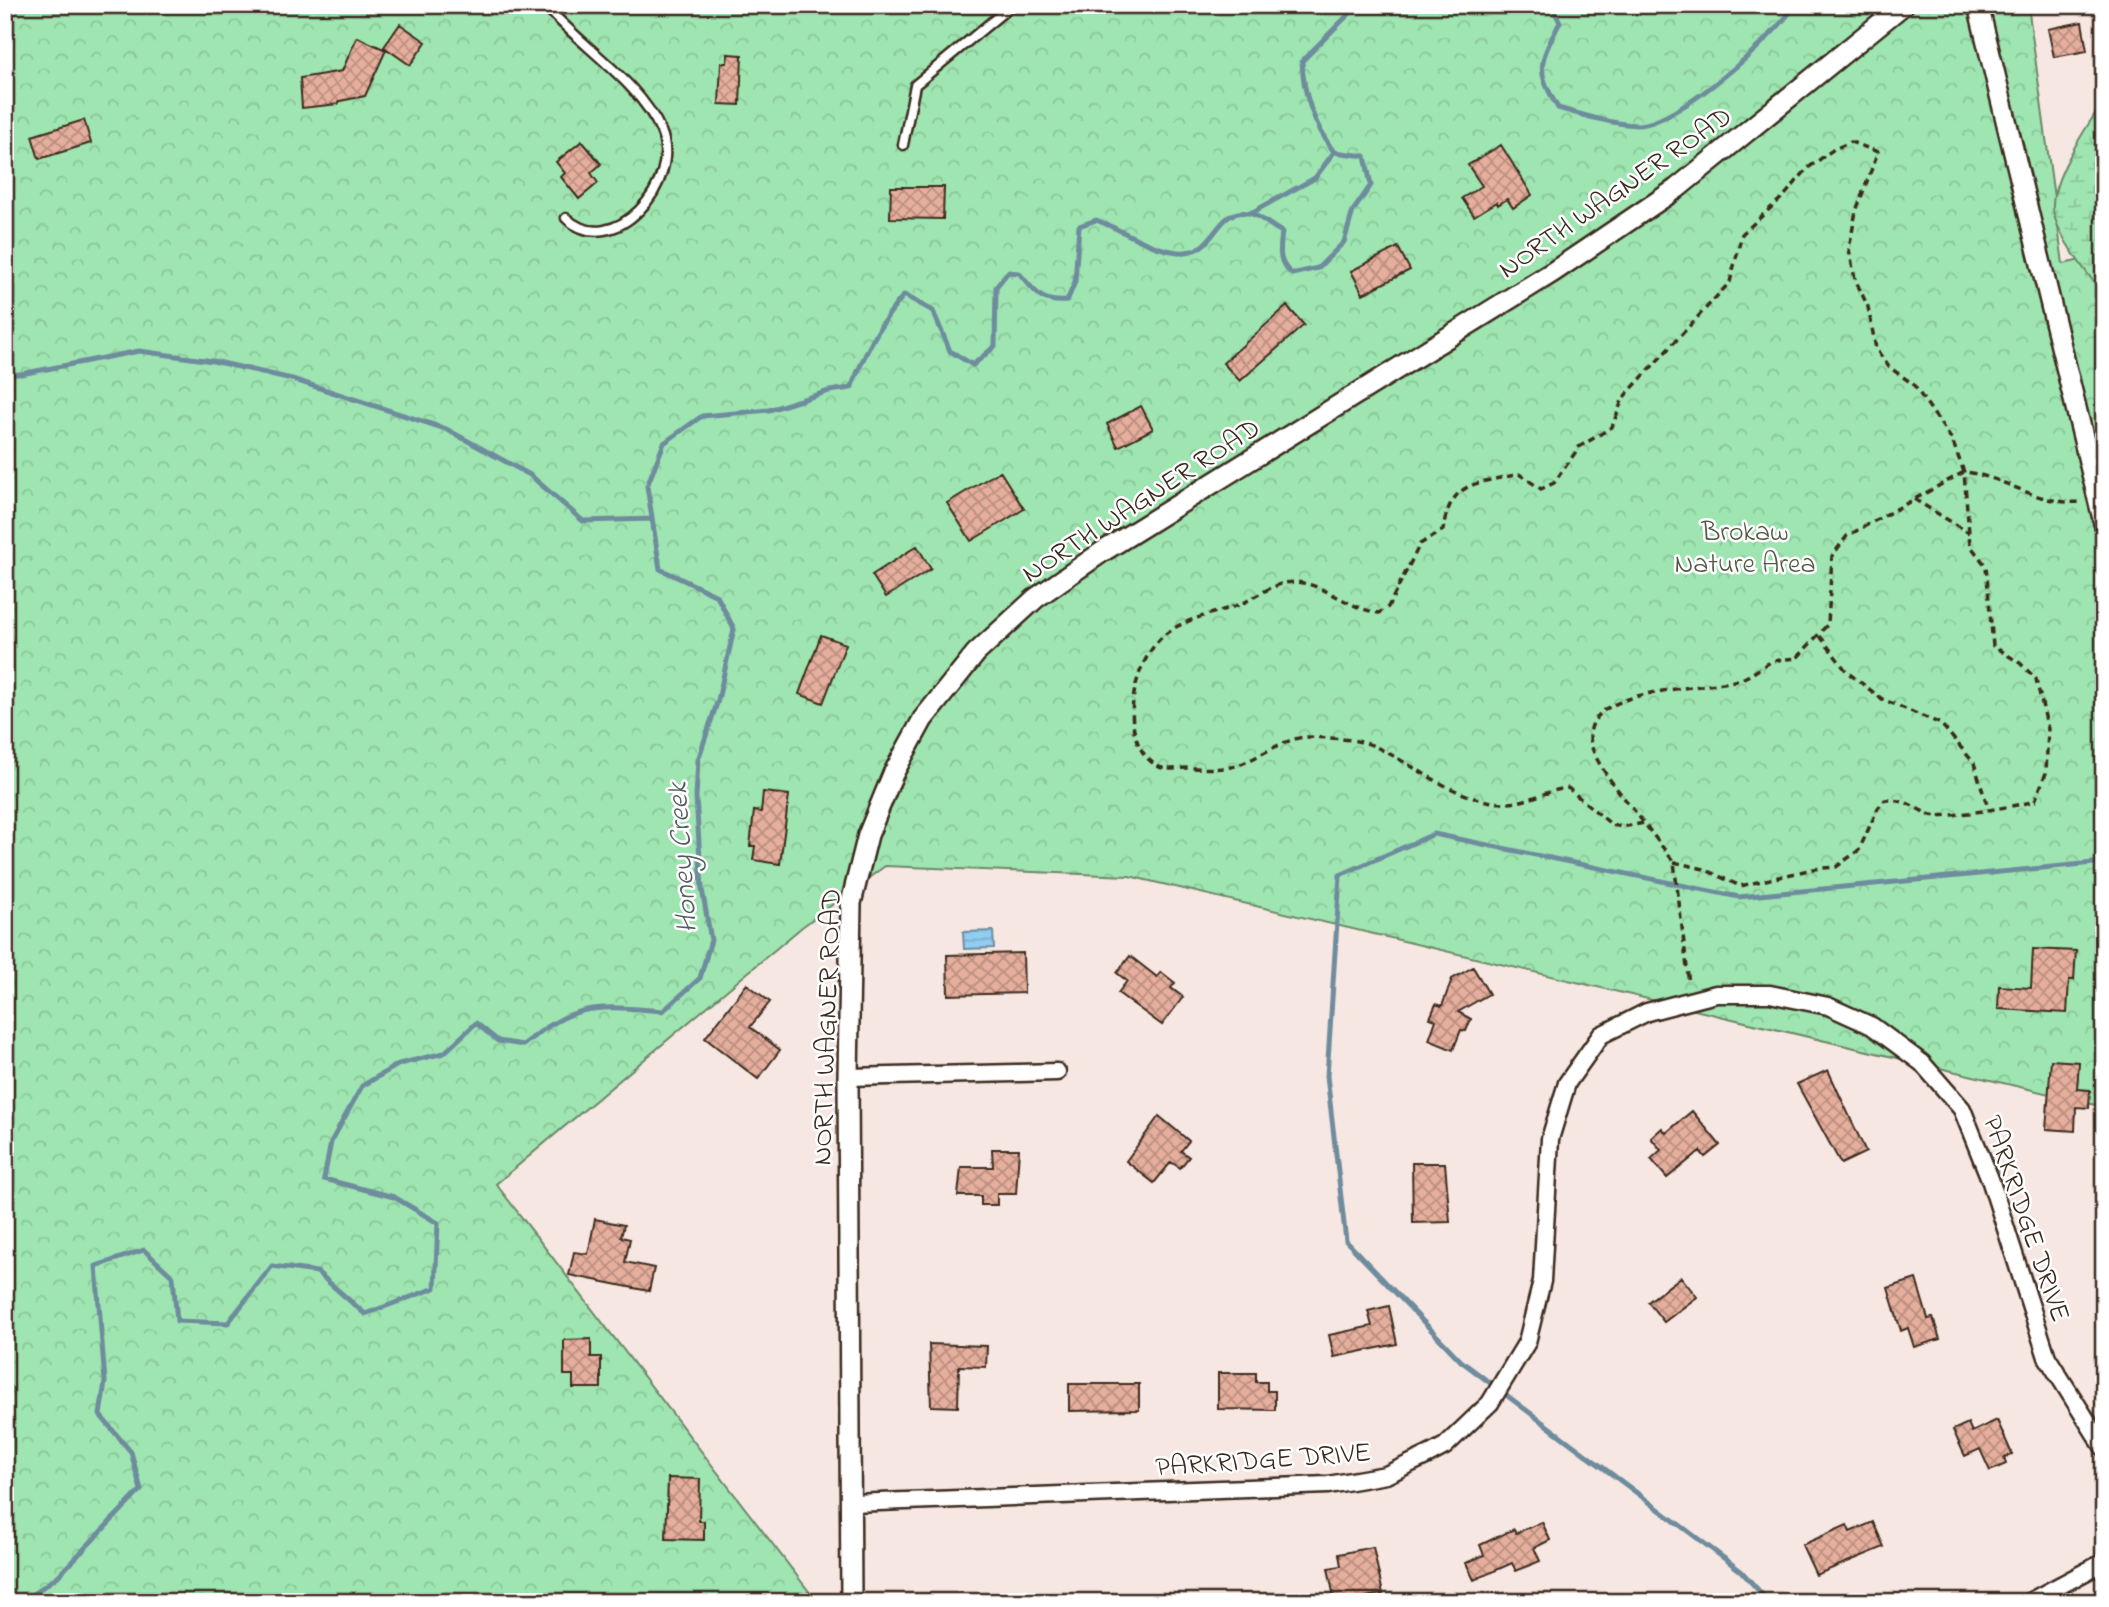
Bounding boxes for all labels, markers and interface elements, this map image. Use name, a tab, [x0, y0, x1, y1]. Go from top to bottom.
street label: NORTH WAGNER ROAD	[1491, 98, 1741, 290]
street label: NORTH WAGNER ROAD	[1014, 409, 1269, 595]
park label: Brokaw Nature Area	[1674, 513, 1816, 586]
water label: Honey Creek	[657, 779, 711, 935]
street label: NORTH WAGNER ROAD	[803, 888, 854, 1166]
street label: PARKRIDGE DRIVE	[1970, 1110, 2079, 1328]
street label: PARKRIDGE DRIVE	[1154, 1434, 1372, 1489]

